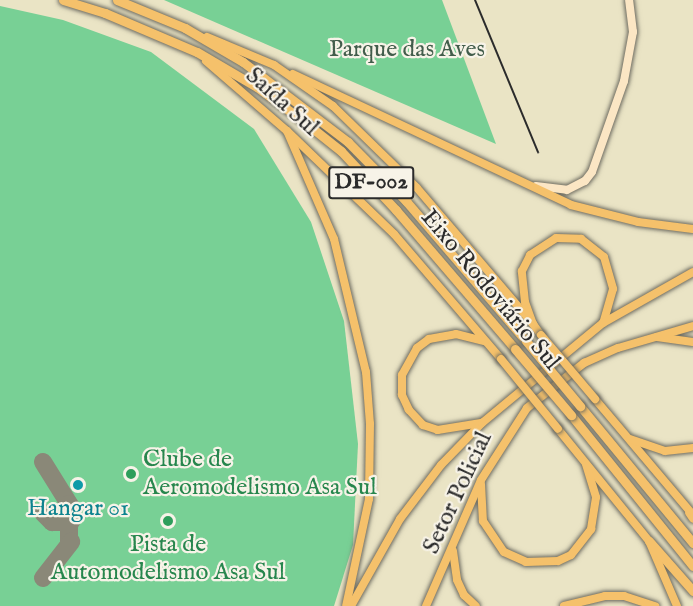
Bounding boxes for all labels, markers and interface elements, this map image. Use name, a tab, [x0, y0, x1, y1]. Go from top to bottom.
park label: Parque das Aves	[329, 36, 485, 64]
street label: Saída Sul	[239, 62, 325, 142]
road number: DF-002	[328, 164, 415, 202]
street label: Eixo Rodoviário Sul	[414, 204, 566, 376]
street label: Setor Policial	[417, 427, 499, 559]
place label: Clube de Aeromodelismo Asa Sul	[143, 446, 377, 502]
marker: Clube de Aeromodelismo Asa Sul	[124, 467, 138, 481]
marker: Hangar 01	[71, 478, 85, 492]
place label: Hangar 01	[27, 495, 129, 523]
marker: Pista de Automodelismo Asa Sul	[161, 514, 175, 528]
place label: Pista de Automodelismo Asa Sul	[51, 531, 285, 587]

